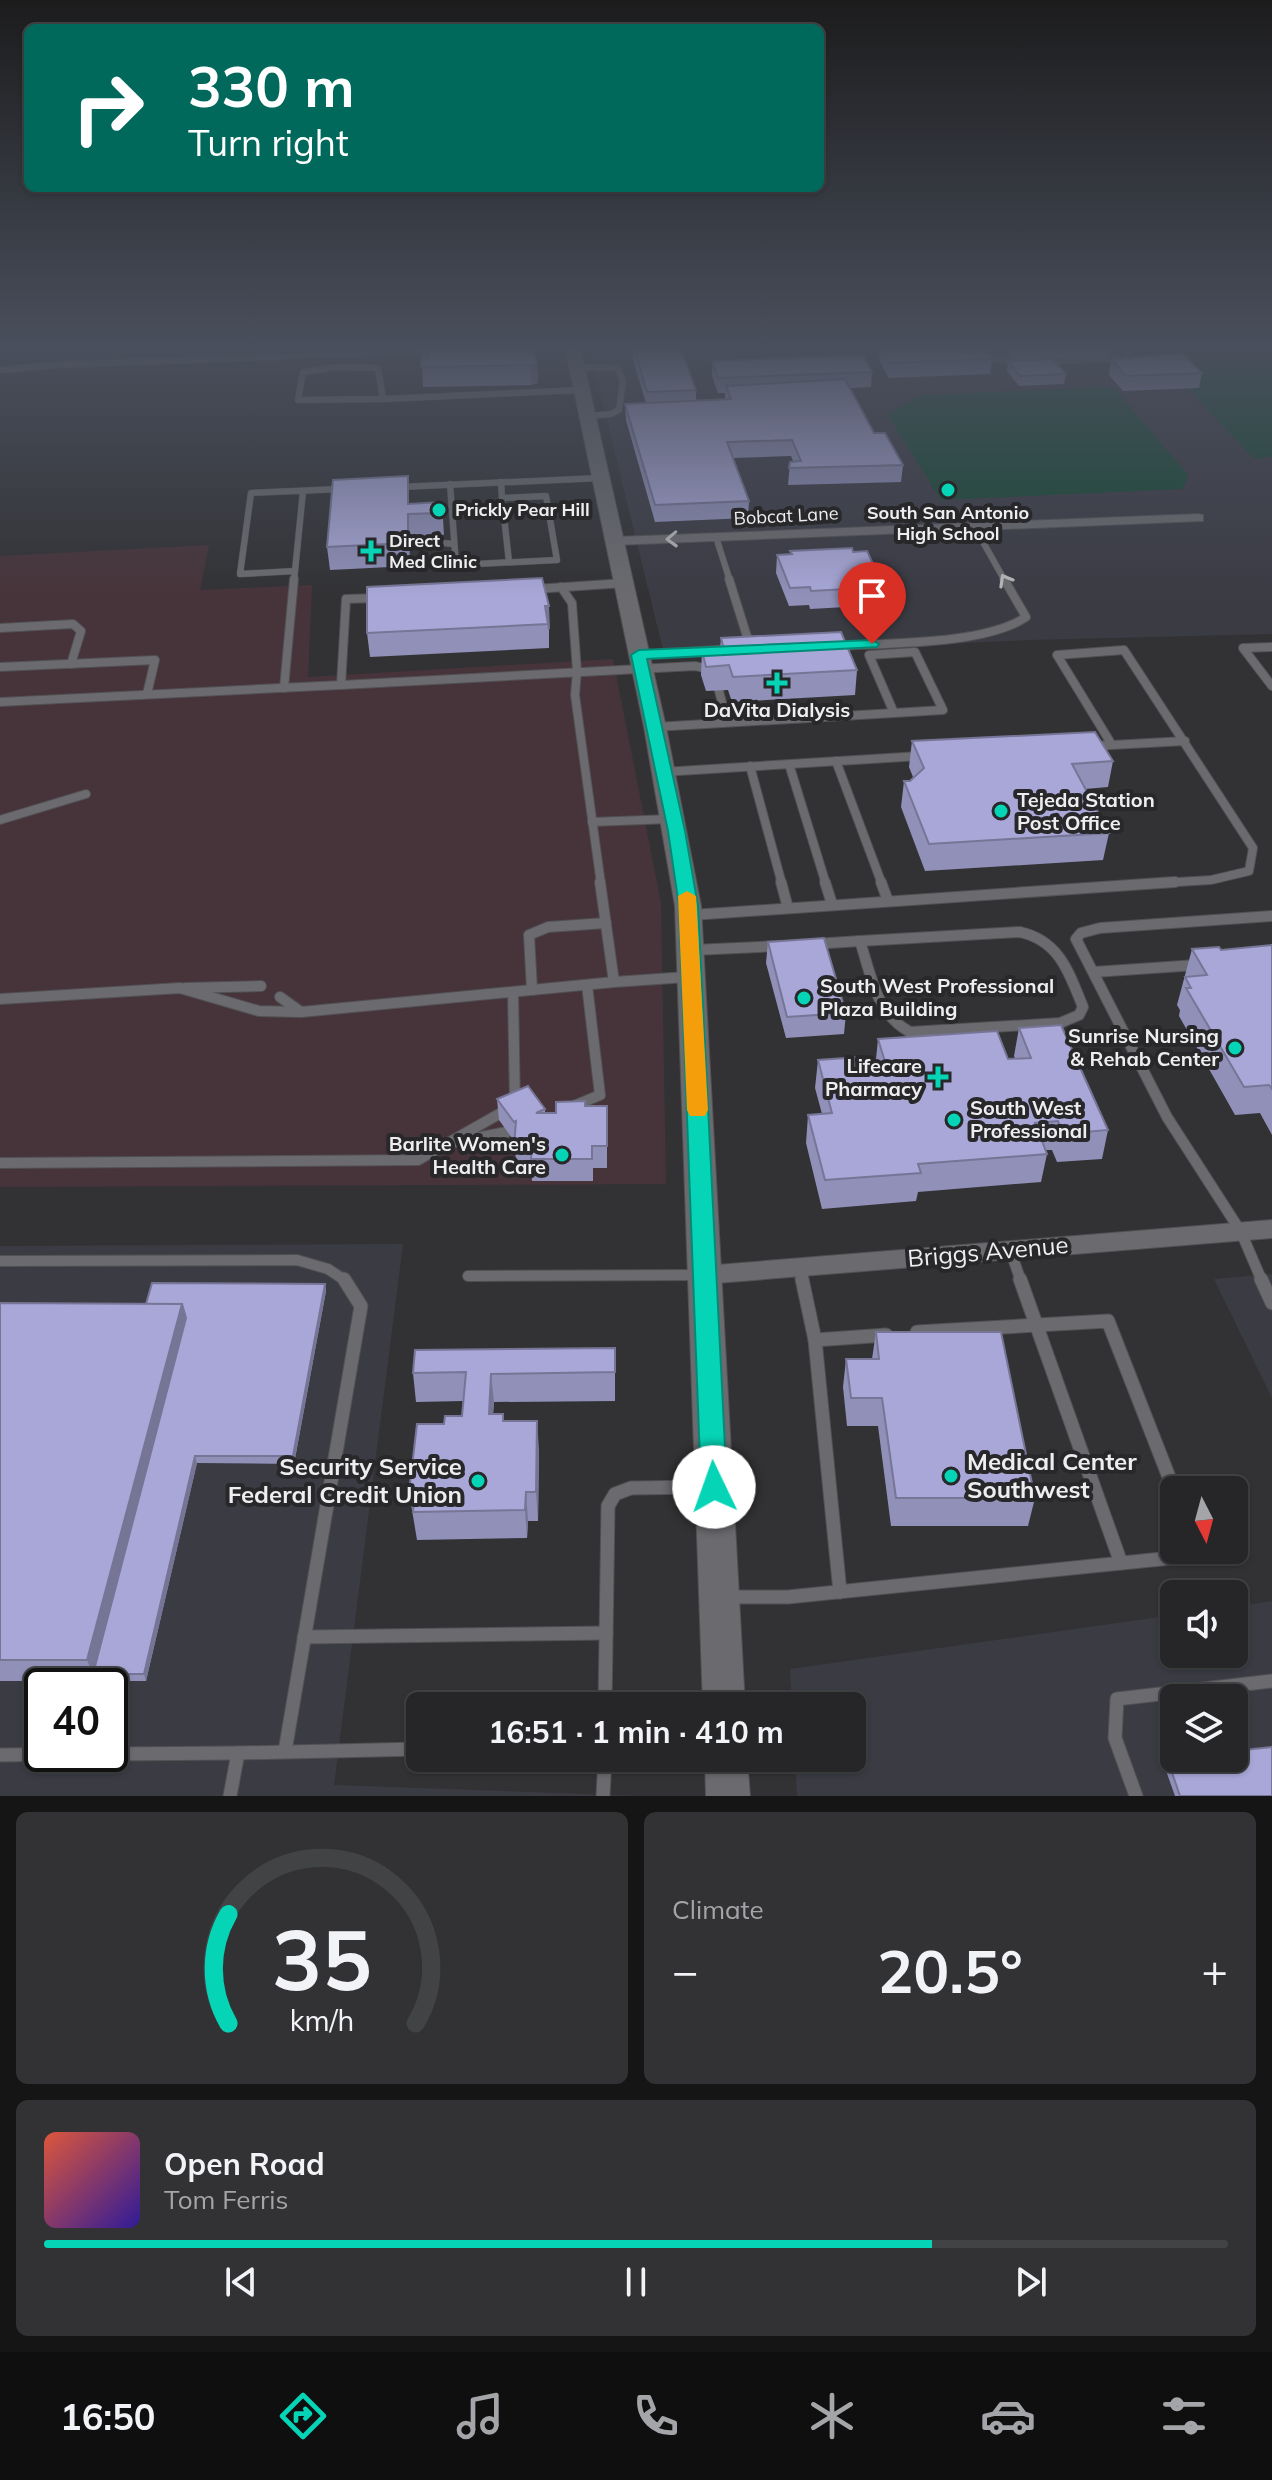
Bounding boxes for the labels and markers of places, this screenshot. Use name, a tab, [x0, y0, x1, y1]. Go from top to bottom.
marker: South San Antonio High School	[939, 481, 957, 499]
place label: Prickly Pear Hill	[455, 498, 590, 521]
marker: Prickly Pear Hill	[430, 501, 448, 519]
place label: South San Antonio High School	[867, 501, 1029, 545]
place label: Direct Med Clinic	[389, 529, 477, 573]
marker: Direct Med Clinic	[360, 540, 382, 562]
pin	[838, 562, 906, 644]
marker: DaVita Dialysis	[766, 672, 788, 694]
place label: DaVita Dialysis	[704, 697, 850, 722]
place label: Tejeda Station Post Office	[1017, 787, 1155, 835]
marker: Tejeda Station Post Office	[992, 802, 1010, 820]
place label: South West Professional Plaza Building	[820, 973, 1054, 1021]
marker: South West Professional Plaza Building	[795, 989, 813, 1007]
place label: Sunrise Nursing & Rehab Center	[1068, 1023, 1219, 1071]
marker: Sunrise Nursing & Rehab Center	[1226, 1039, 1244, 1057]
place label: Lifecare Pharmacy	[825, 1053, 922, 1101]
marker: Lifecare Pharmacy	[929, 1068, 947, 1086]
place label: South West Professional	[970, 1095, 1087, 1143]
marker: South West Professional	[945, 1111, 963, 1129]
place label: Barlite Women's Health Care	[389, 1131, 546, 1179]
marker: Barlite Women's Health Care	[553, 1146, 571, 1164]
place label: Medical Center Southwest	[967, 1446, 1137, 1504]
place label: Security Service Federal Credit Union	[228, 1451, 462, 1509]
marker: Medical Center Southwest	[942, 1467, 960, 1485]
marker: Security Service Federal Credit Union	[469, 1472, 487, 1490]

